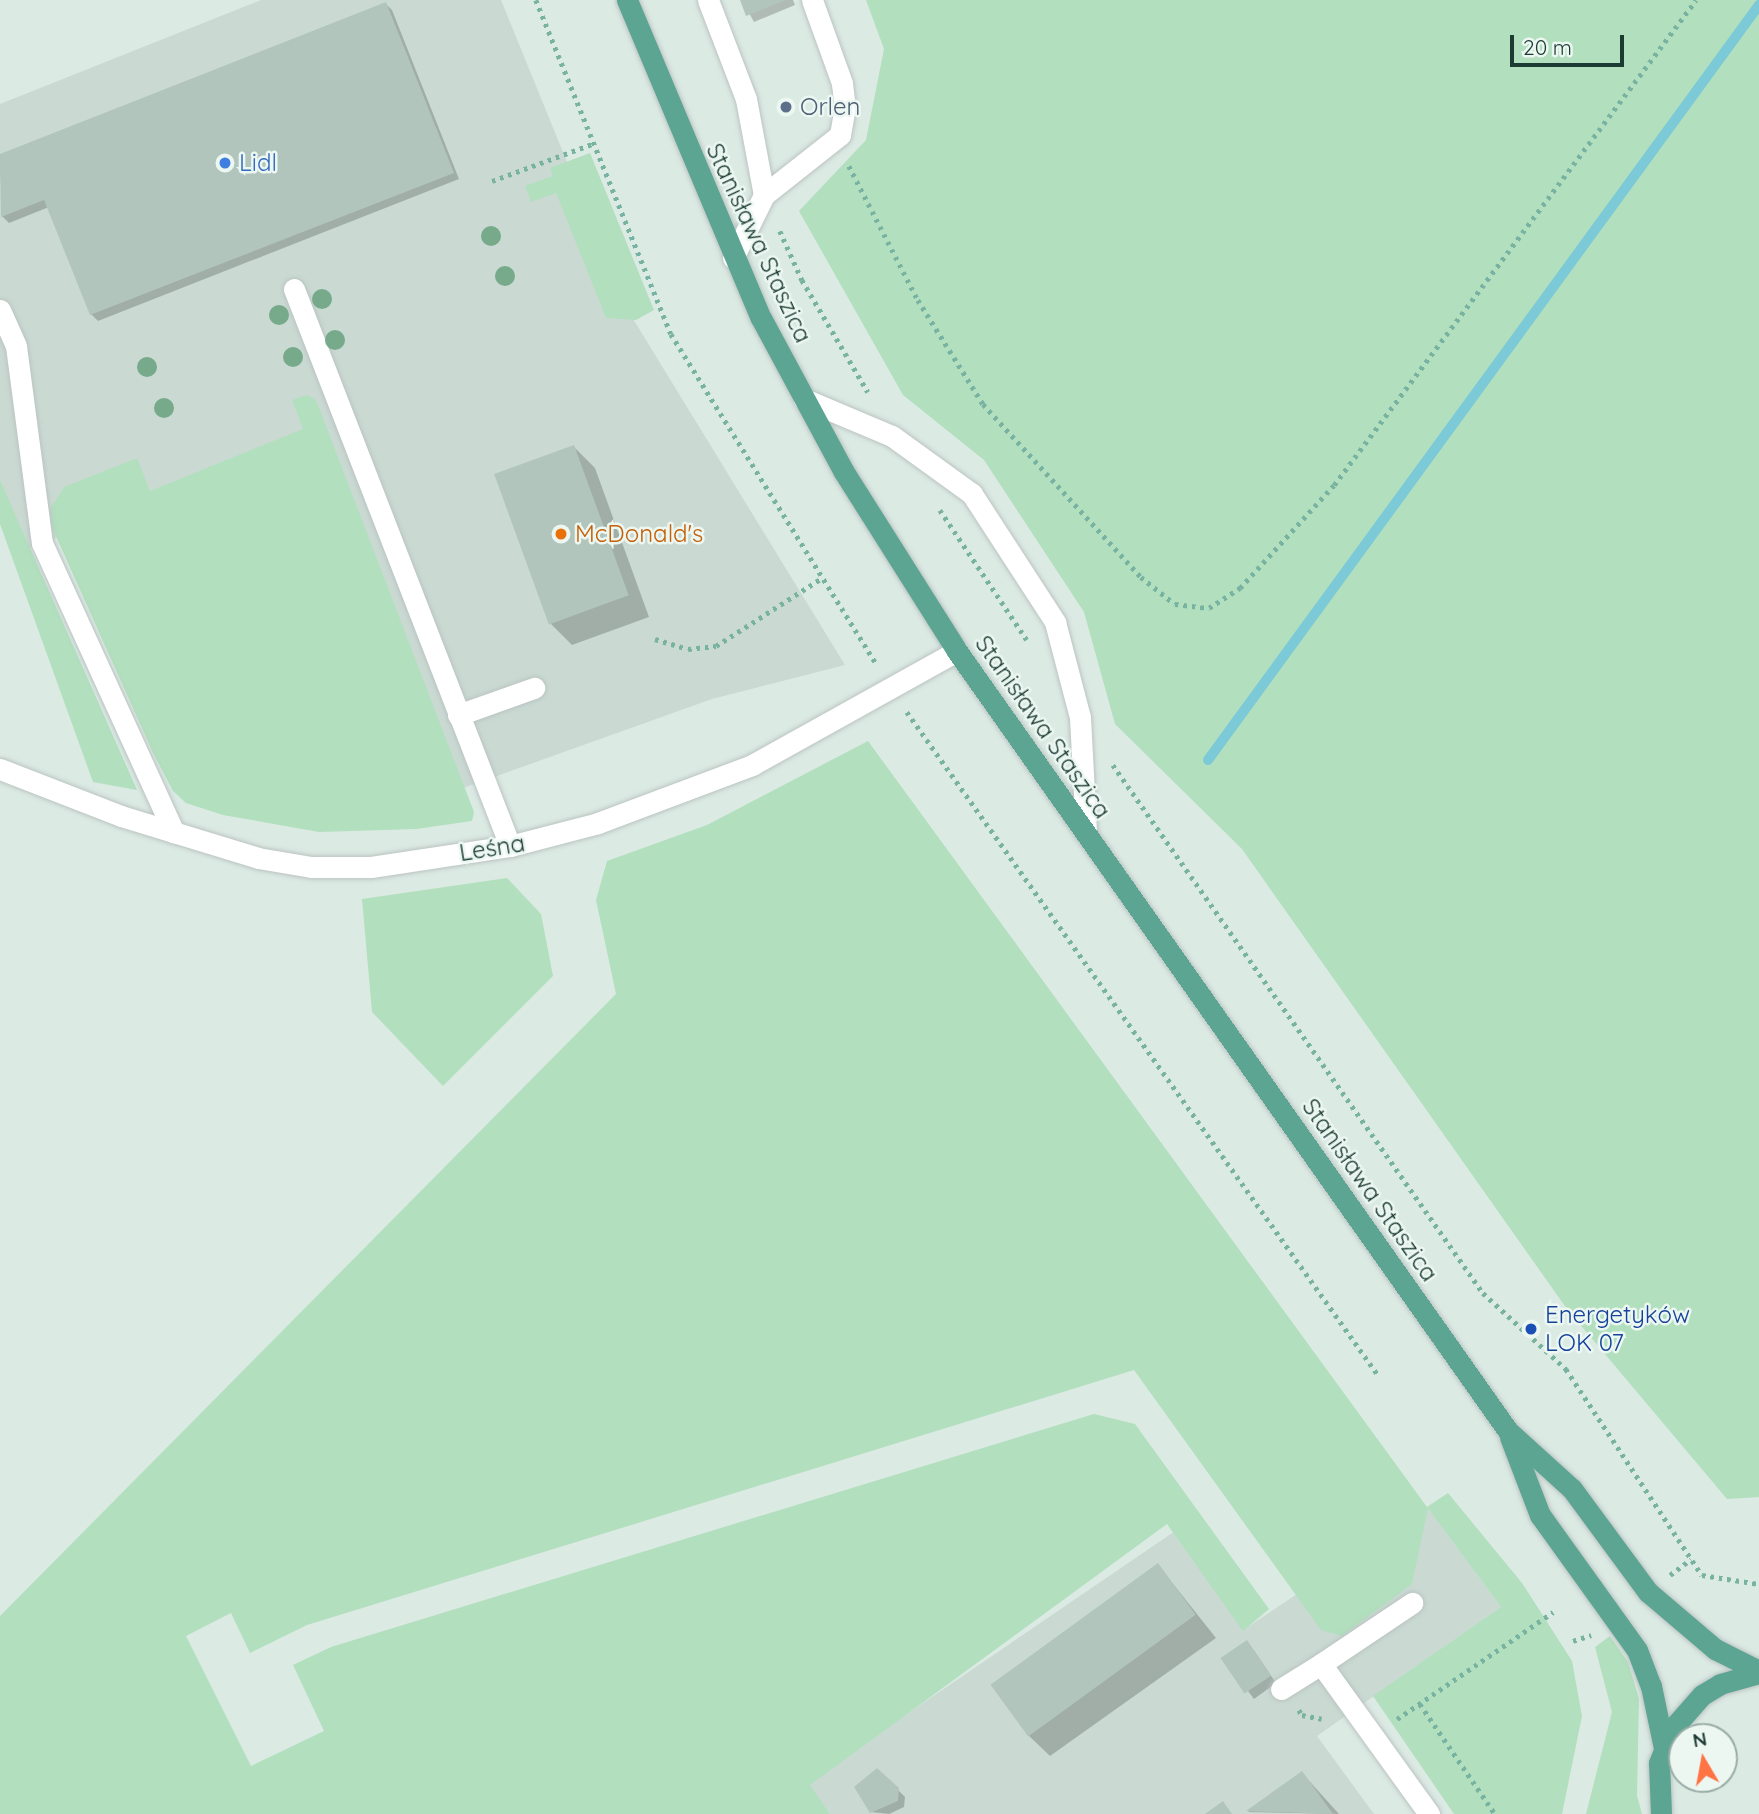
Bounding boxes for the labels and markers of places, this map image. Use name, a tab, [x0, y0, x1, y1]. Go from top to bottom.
place label: Orlen	[800, 93, 860, 121]
marker: Orlen	[778, 99, 794, 115]
place label: Lidl	[239, 149, 277, 177]
marker: Lidl	[217, 155, 233, 171]
place label: McDonald's	[575, 520, 703, 548]
marker: McDonald's	[553, 526, 569, 542]
place label: Energetyków LOK 07	[1545, 1301, 1690, 1357]
marker: Energetyków LOK 07	[1523, 1321, 1539, 1337]

